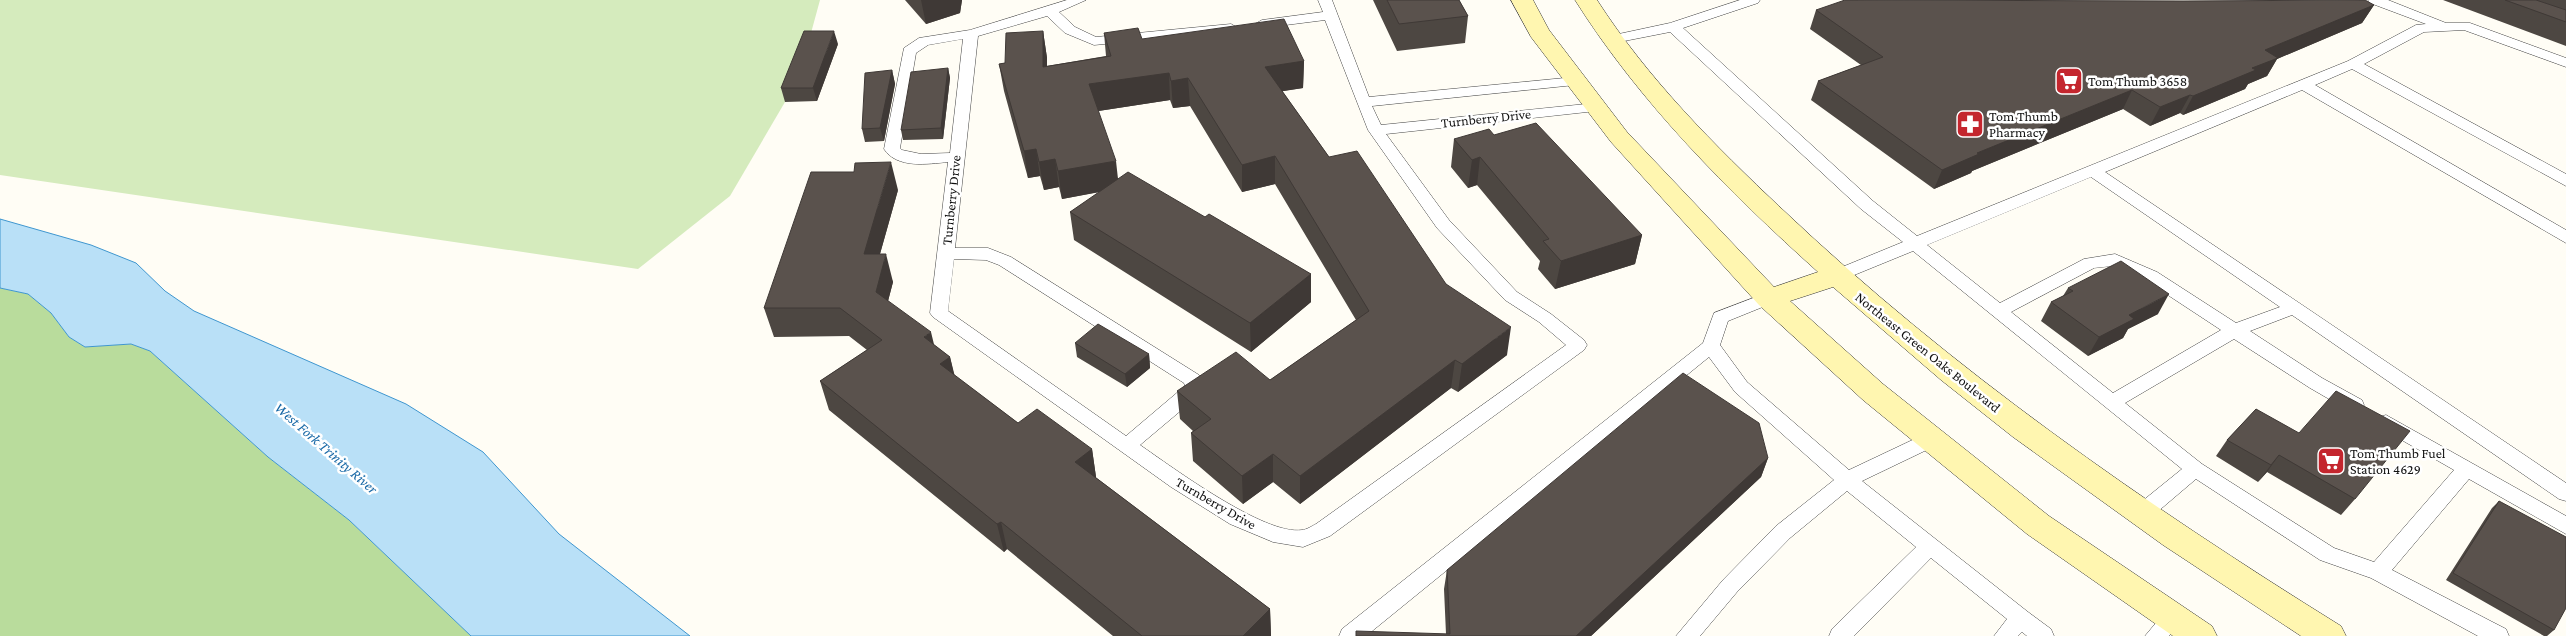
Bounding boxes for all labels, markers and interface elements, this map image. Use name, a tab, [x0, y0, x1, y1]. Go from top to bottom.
supermarket icon: Tom Thumb 3658	[2054, 66, 2084, 96]
place label: Tom Thumb 3658	[2088, 73, 2187, 89]
street label: Turnberry Drive	[1440, 105, 1532, 131]
place label: Tom Thumb Pharmacy	[1989, 108, 2058, 140]
pharmacy icon: Tom Thumb Pharmacy	[1955, 109, 1985, 139]
street label: Turnberry Drive	[938, 154, 964, 246]
street label: Northeast Green Oaks Boulevard	[1852, 289, 2004, 416]
water label: West Fork Trinity River	[271, 399, 381, 498]
place label: Tom Thumb Fuel Station 4629	[2350, 445, 2446, 477]
supermarket icon: Tom Thumb Fuel Station 4629	[2316, 446, 2346, 476]
street label: Turnberry Drive	[1173, 473, 1259, 533]

